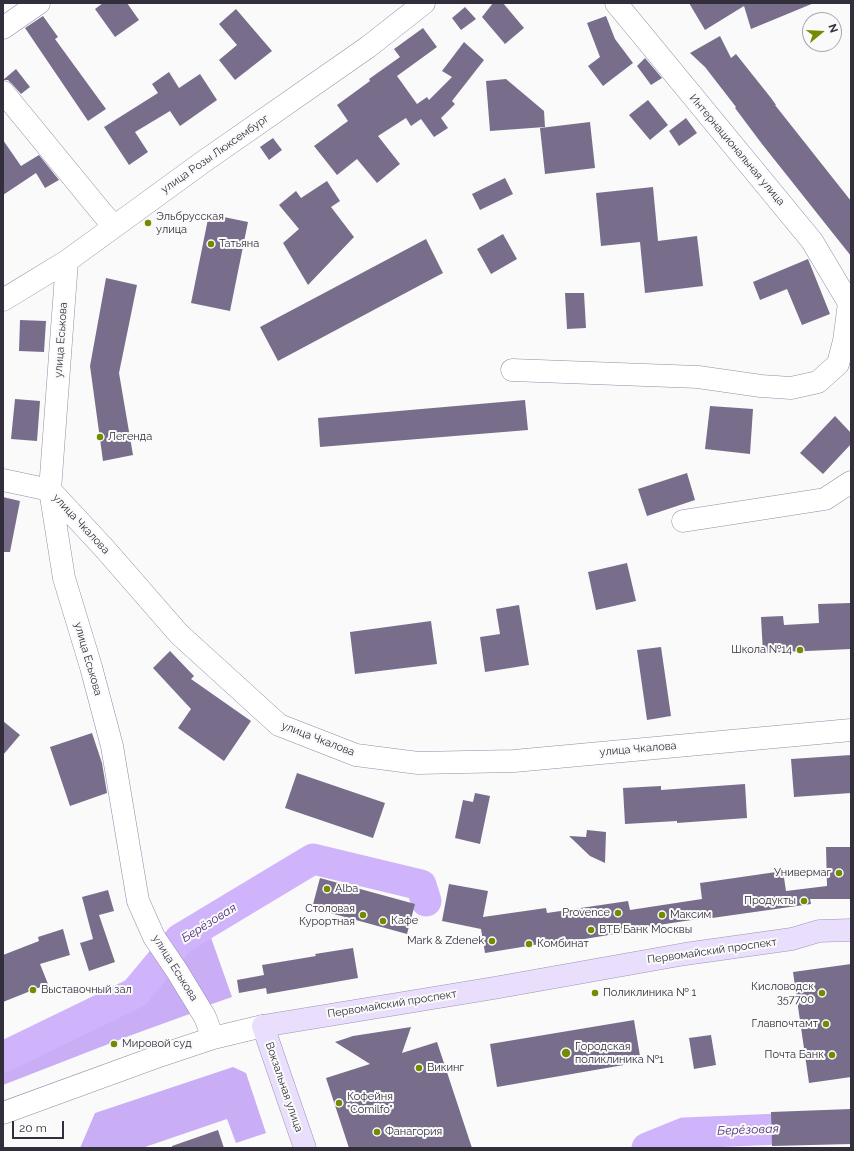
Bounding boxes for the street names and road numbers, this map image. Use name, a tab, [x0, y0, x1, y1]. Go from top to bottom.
street label: Интернациональная улица	[687, 92, 787, 208]
street label: улица Розы Люксембург	[159, 112, 271, 196]
street label: улица Еськова	[52, 302, 70, 378]
street label: улица Чкалова	[50, 491, 112, 557]
street label: улица Еськова	[71, 621, 105, 697]
street label: улица Чкалова	[280, 719, 356, 759]
street label: улица Чкалова	[599, 739, 677, 759]
street label: улица Еськова	[149, 932, 201, 1004]
street label: Первомайский проспект	[646, 935, 778, 967]
street label: Первомайский проспект	[326, 987, 458, 1021]
street label: Вокзальная улица	[262, 1040, 306, 1134]

